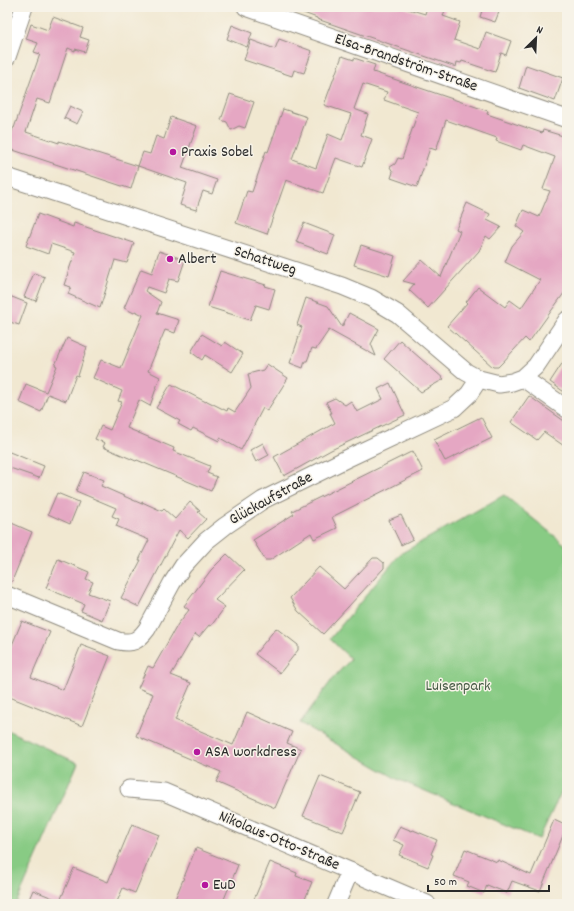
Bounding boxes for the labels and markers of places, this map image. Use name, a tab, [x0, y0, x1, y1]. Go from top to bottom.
place label: Praxis Sobel	[181, 141, 253, 164]
marker: Praxis Sobel	[168, 147, 178, 157]
place label: Albert	[178, 248, 216, 271]
marker: Albert	[165, 254, 175, 264]
place label: ASA workdress	[205, 741, 297, 764]
marker: ASA workdress	[192, 747, 202, 757]
place label: EuD	[213, 874, 235, 897]
marker: EuD	[200, 880, 210, 890]

